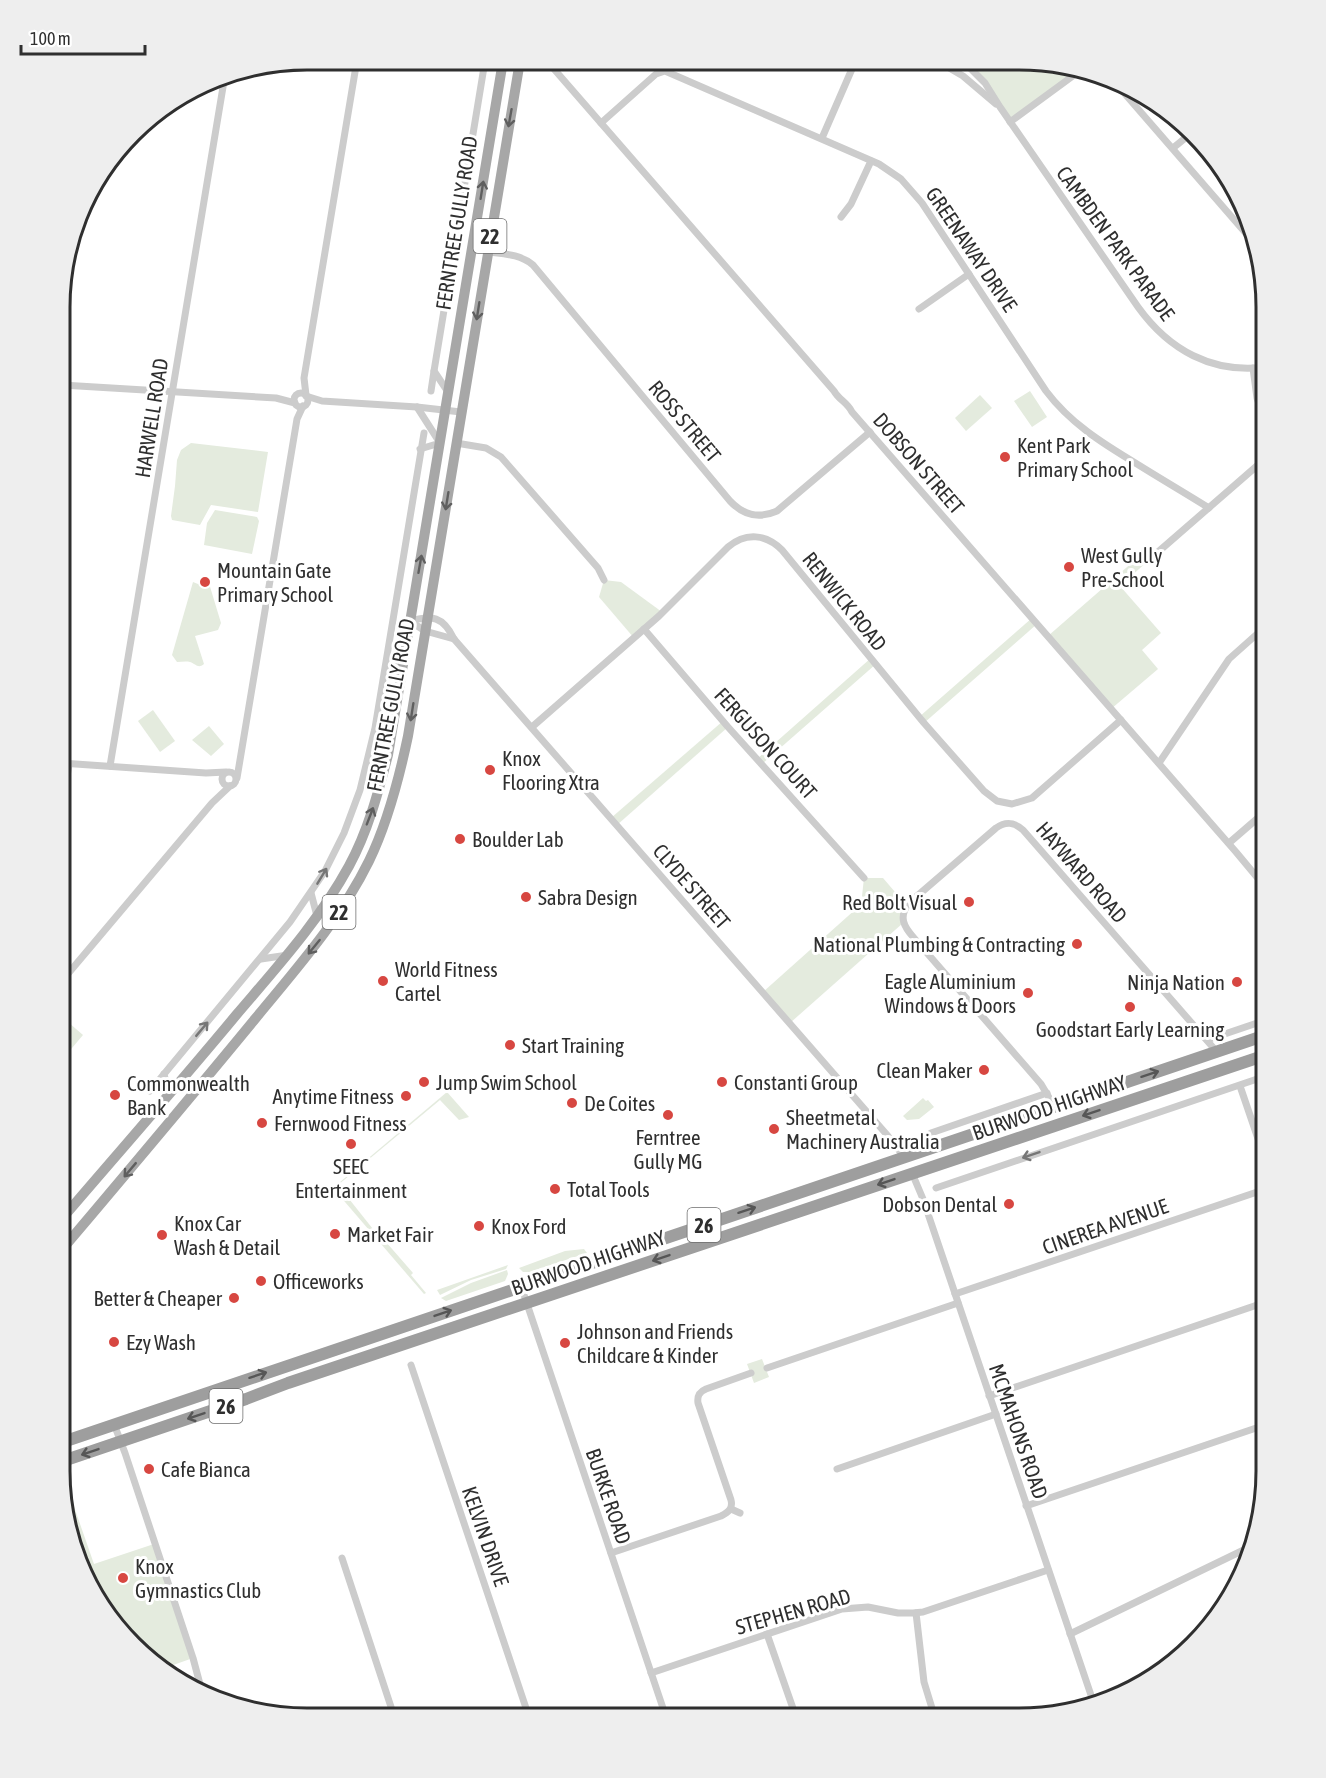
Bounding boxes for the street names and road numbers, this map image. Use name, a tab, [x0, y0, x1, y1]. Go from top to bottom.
street label: FERNTREE GULLY ROAD	[430, 134, 482, 312]
street label: CAMBDEN PARK PARADE	[1052, 161, 1180, 325]
street label: GREENAWAY DRIVE	[922, 182, 1022, 316]
road number: 22	[474, 219, 506, 253]
street label: HARWELL ROAD	[130, 357, 172, 479]
street label: ROSS STREET	[644, 375, 726, 467]
street label: DOBSON STREET	[869, 408, 969, 518]
street label: RENWICK ROAD	[798, 547, 892, 655]
street label: FERNTREE GULLY ROAD	[361, 616, 419, 794]
street label: FERGUSON COURT	[710, 683, 822, 803]
street label: HAYWARD ROAD	[1032, 817, 1132, 927]
street label: CLYDE STREET	[649, 839, 735, 933]
road number: 22	[322, 895, 356, 929]
street label: BURWOOD HIGHWAY	[969, 1069, 1130, 1145]
street label: CINEREA AVENUE	[1039, 1193, 1171, 1259]
road number: 26	[688, 1208, 720, 1242]
street label: BURWOOD HIGHWAY	[508, 1224, 669, 1300]
street label: MCMAHONS ROAD	[985, 1360, 1053, 1502]
road number: 26	[210, 1389, 242, 1423]
street label: BURKE ROAD	[581, 1445, 637, 1547]
street label: KELVIN DRIVE	[458, 1483, 514, 1589]
street label: STEPHEN ROAD	[733, 1583, 853, 1639]

